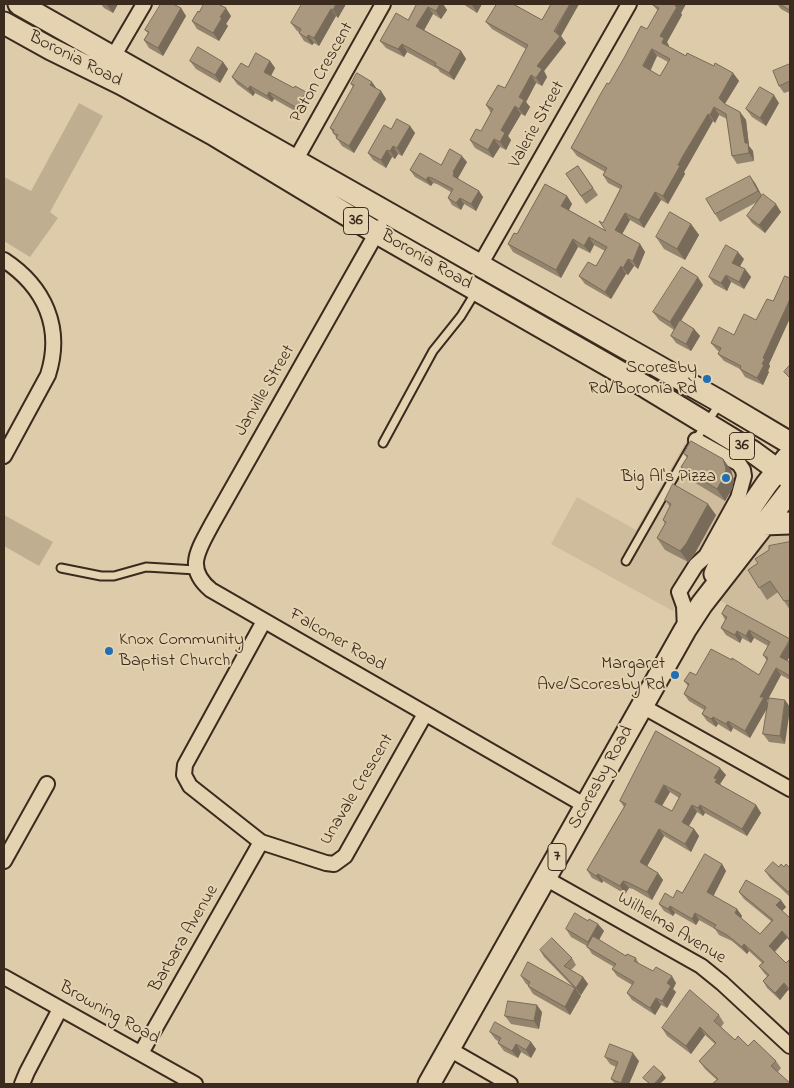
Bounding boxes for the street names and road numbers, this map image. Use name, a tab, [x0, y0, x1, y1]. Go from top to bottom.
street label: Paton Crescent	[287, 19, 359, 127]
street label: Boronia Road	[25, 27, 125, 93]
street label: Valerie Street	[505, 78, 571, 172]
road number: 36	[344, 208, 368, 235]
street label: Boronia Road	[376, 226, 476, 296]
street label: Janville Street	[231, 342, 301, 440]
road number: 36	[730, 432, 754, 460]
street label: Falconer Road	[285, 605, 389, 677]
street label: Scoresby Road	[565, 723, 639, 833]
street label: Unavale Crescent	[316, 730, 400, 850]
road number: 7	[548, 844, 566, 870]
street label: Barbara Avenue	[146, 882, 224, 996]
street label: Wilhelma Avenue	[613, 888, 729, 970]
street label: Browning Road	[55, 978, 163, 1050]

